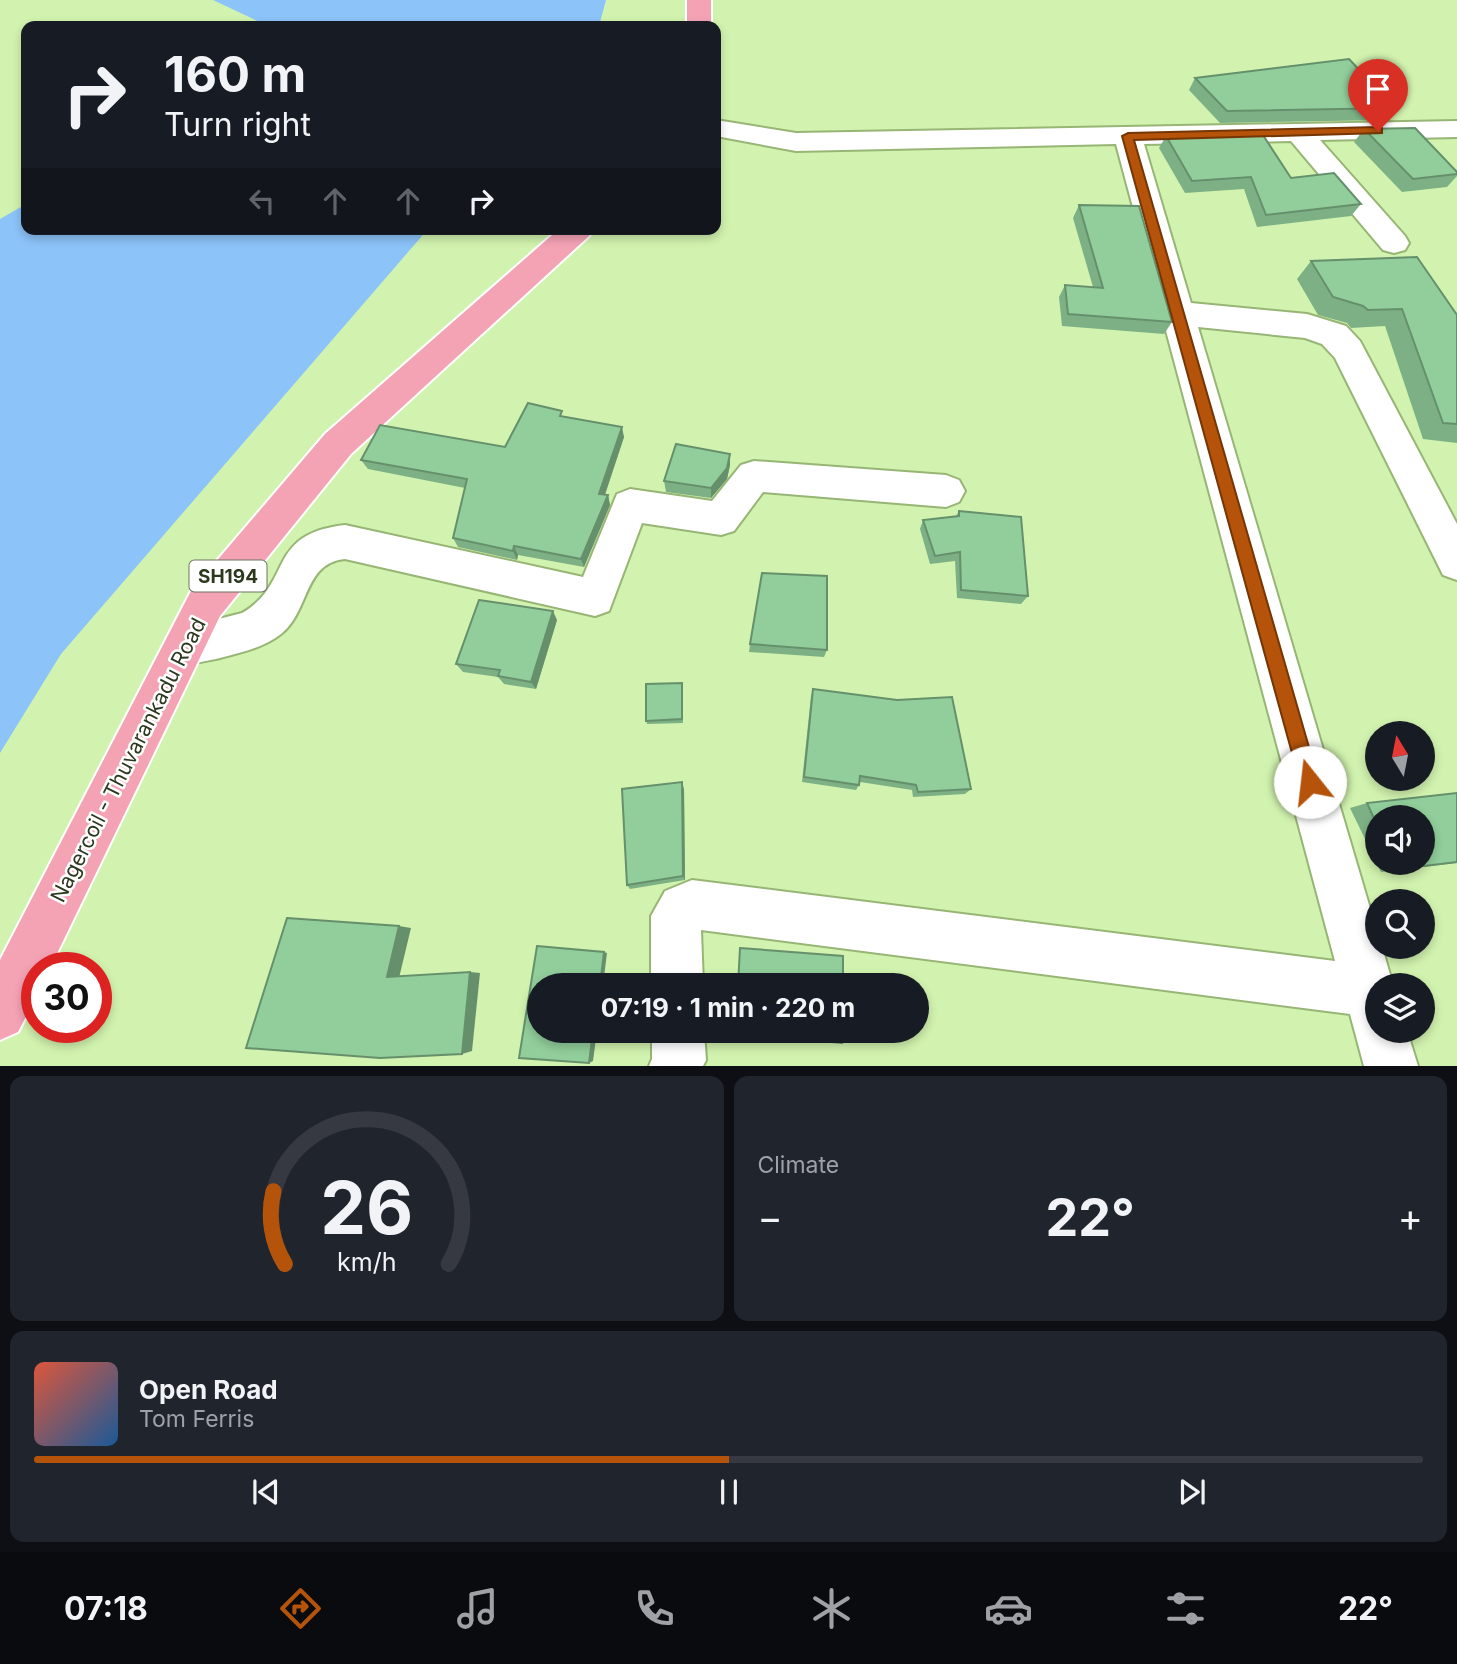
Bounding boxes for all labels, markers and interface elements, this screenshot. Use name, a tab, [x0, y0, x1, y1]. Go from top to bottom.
text: 160 m	[164, 45, 306, 104]
icon: right	[49, 49, 140, 140]
pin	[1348, 59, 1408, 131]
icon: arrive	[1359, 70, 1397, 108]
text: Turn right	[164, 105, 311, 144]
icon: left	[243, 182, 281, 220]
icon: ahead	[316, 182, 354, 220]
icon: ahead	[389, 182, 427, 220]
icon: right	[462, 182, 500, 220]
road number: SH194	[190, 561, 266, 592]
street label: Nagercoil - Thuvarankadu Road	[45, 614, 211, 906]
north arrow	[1365, 721, 1435, 791]
map controls	[1365, 721, 1435, 1043]
position arrow	[1273, 745, 1347, 819]
button: sound	[1365, 805, 1435, 875]
button: search	[1365, 889, 1435, 959]
speed limit sign: 30	[21, 952, 112, 1043]
button: layers	[1365, 973, 1435, 1043]
text: 07:19 · 1 min · 220 m	[601, 992, 855, 1023]
text: Climate	[758, 1151, 839, 1179]
text: 26	[320, 1164, 413, 1253]
text: 22°	[1046, 1186, 1135, 1249]
text: −	[758, 1194, 783, 1240]
text: +	[1398, 1194, 1423, 1240]
text: km/h	[337, 1247, 396, 1277]
text: Open Road	[139, 1374, 278, 1405]
text: Tom Ferris	[139, 1405, 254, 1433]
icon: previous	[247, 1473, 285, 1511]
icon: pause	[710, 1473, 748, 1511]
icon: next	[1173, 1473, 1211, 1511]
icon: directions	[276, 1584, 325, 1633]
icon: music	[453, 1584, 502, 1633]
icon: phone	[630, 1584, 679, 1633]
icon: climate	[807, 1584, 856, 1633]
icon: car	[984, 1584, 1033, 1633]
icon: filters	[1161, 1584, 1210, 1633]
text: 07:18	[64, 1589, 148, 1628]
text: 22°	[1338, 1589, 1393, 1628]

